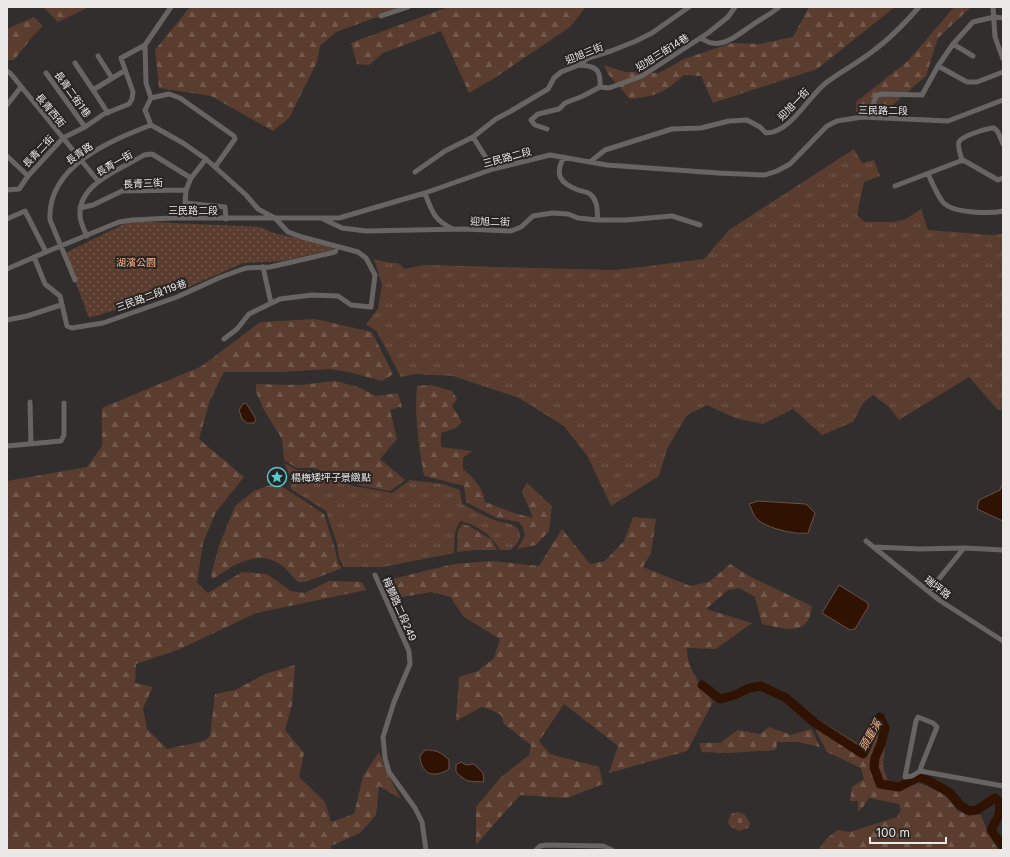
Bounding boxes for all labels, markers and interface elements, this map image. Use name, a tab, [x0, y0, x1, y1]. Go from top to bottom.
street label: 迎旭三街14巷	[633, 31, 691, 73]
street label: 迎旭三街	[563, 40, 605, 66]
street label: 長青二街1巷	[52, 69, 94, 119]
street label: 迎旭一街	[775, 85, 811, 123]
street label: 長青西街	[34, 91, 68, 129]
street label: 三民路二段	[858, 104, 908, 116]
street label: 長青二街	[20, 132, 56, 170]
street label: 長青路	[63, 139, 95, 167]
street label: 三民路二段	[481, 145, 533, 169]
street label: 長青一街	[94, 148, 134, 178]
street label: 長青三街	[123, 176, 163, 190]
street label: 三民路二段	[168, 204, 218, 216]
street label: 迎旭二街	[470, 215, 510, 227]
park label: 湖濱公園	[116, 256, 156, 268]
street label: 三民路二段119巷	[114, 277, 188, 313]
place icon: 楊梅矮坪子景緻點	[266, 466, 288, 488]
place label: 楊梅矮坪子景緻點	[291, 471, 371, 483]
street label: 瑞坪路	[922, 573, 954, 601]
street label: 梅獅路二段249	[381, 575, 419, 643]
water label: 頭重溪	[856, 715, 885, 753]
scale bar	[870, 819, 946, 845]
text: 100 m	[876, 825, 910, 840]

